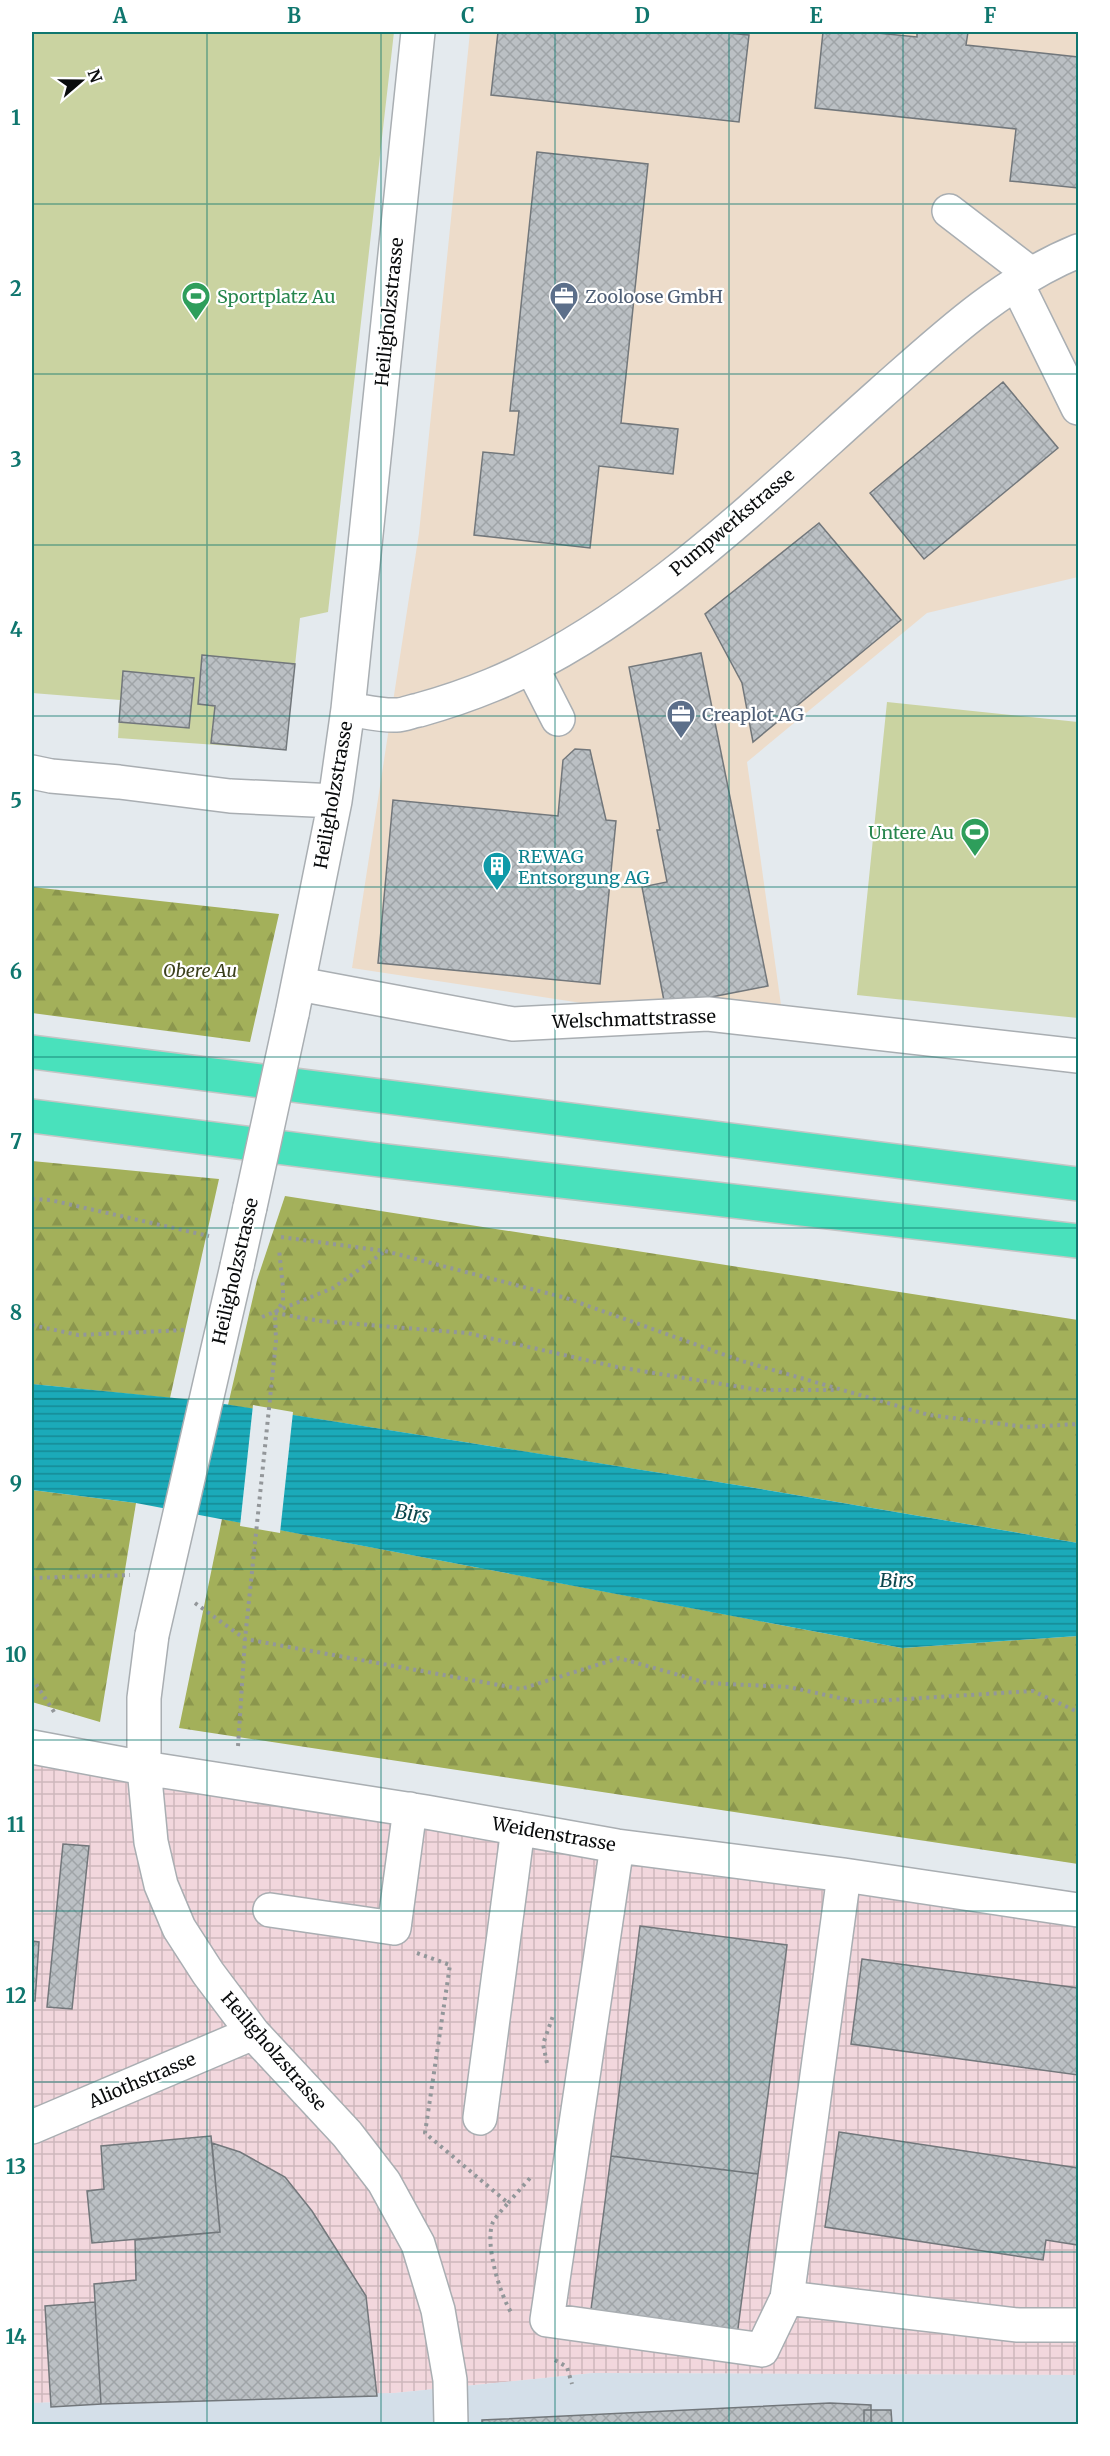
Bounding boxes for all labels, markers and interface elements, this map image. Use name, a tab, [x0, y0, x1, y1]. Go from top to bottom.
text: A	[112, 3, 128, 28]
text: B	[287, 3, 301, 28]
text: C	[461, 3, 475, 28]
text: D	[634, 3, 650, 28]
text: E	[809, 3, 823, 28]
text: F	[984, 3, 997, 28]
north arrow	[51, 51, 111, 111]
text: N	[84, 67, 107, 86]
text: 1	[11, 105, 21, 130]
street label: Heiligholzstrasse	[370, 236, 408, 388]
text: 2	[10, 276, 22, 301]
sports icon: Sportplatz Au	[180, 280, 212, 322]
office icon: Zooloose GmbH	[548, 280, 580, 322]
place label: Sportplatz Au	[217, 285, 336, 308]
place label: Zooloose GmbH	[585, 285, 723, 308]
text: 3	[10, 447, 22, 472]
street label: Pumpwerkstrasse	[665, 463, 799, 581]
text: 4	[10, 617, 23, 642]
office icon: Creaplot AG	[665, 698, 697, 740]
place label: Creaplot AG	[702, 703, 804, 726]
street label: Heiligholzstrasse	[309, 719, 357, 871]
text: 5	[10, 788, 22, 813]
sports icon: Untere Au	[959, 816, 991, 858]
place label: Untere Au	[868, 821, 954, 844]
place label: REWAG Entsorgung AG	[518, 845, 650, 889]
building icon: REWAG Entsorgung AG	[481, 850, 513, 892]
text: 6	[10, 959, 22, 984]
park label: Obere Au	[163, 959, 237, 982]
street label: Welschmattstrasse	[551, 1005, 716, 1033]
text: 7	[10, 1129, 22, 1154]
street label: Heiligholzstrasse	[207, 1195, 263, 1347]
text: 8	[10, 1300, 22, 1325]
text: 9	[10, 1471, 22, 1496]
water label: Birs	[393, 1498, 431, 1528]
water label: Birs	[880, 1567, 914, 1592]
text: 10	[5, 1642, 27, 1667]
text: 11	[7, 1812, 25, 1837]
street label: Weidenstrasse	[489, 1812, 618, 1856]
text: 12	[6, 1983, 27, 2008]
street label: Heiligholzstrasse	[216, 1987, 332, 2115]
street label: Aliothstrasse	[84, 2047, 199, 2113]
text: 13	[6, 2154, 26, 2179]
text: 14	[6, 2324, 27, 2349]

